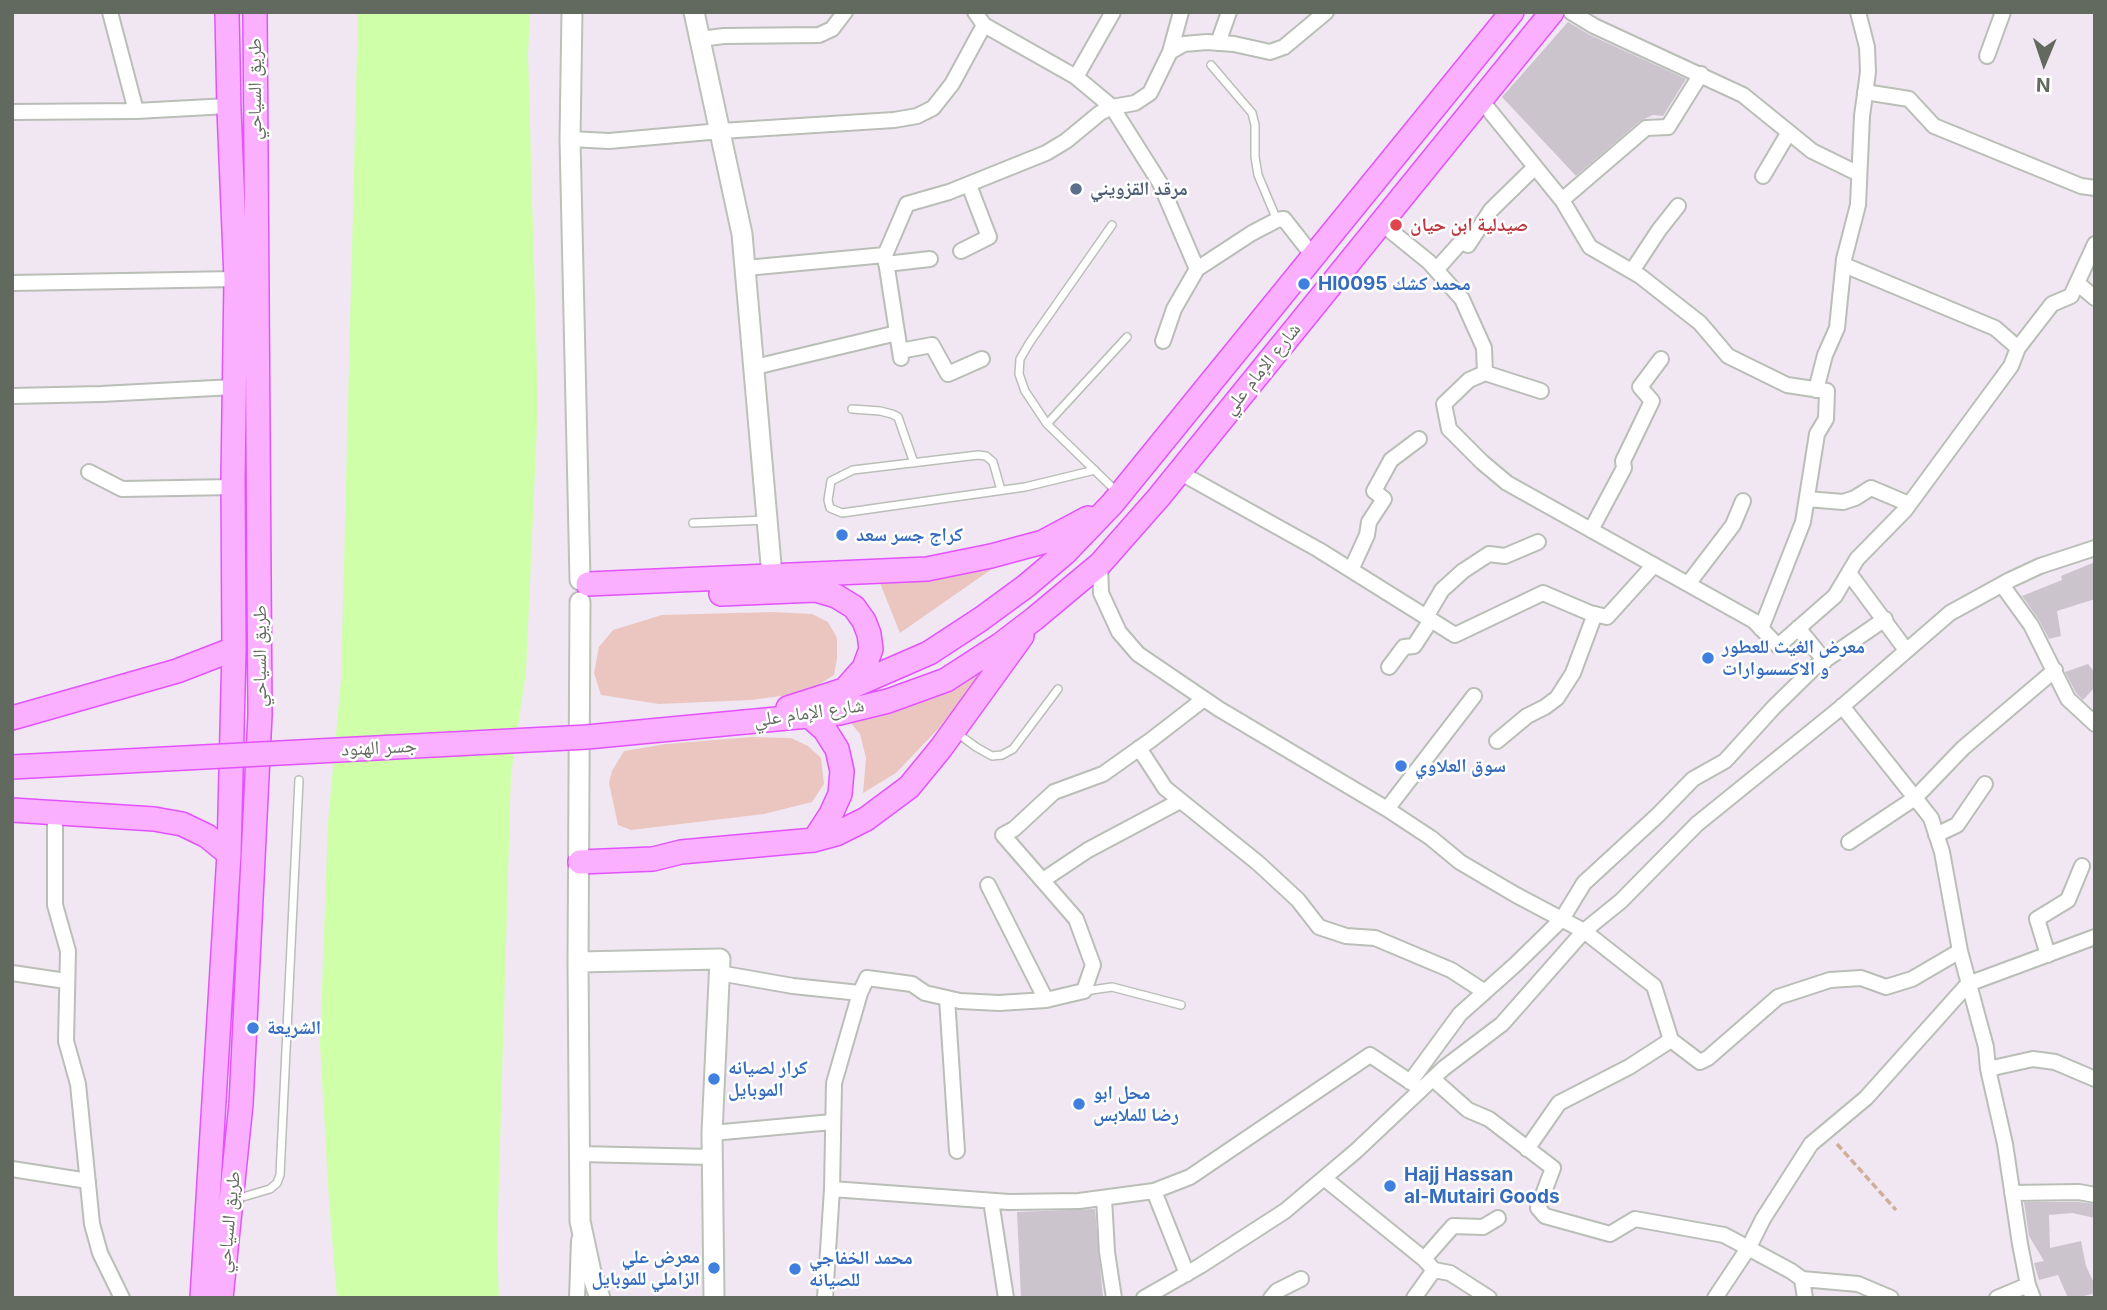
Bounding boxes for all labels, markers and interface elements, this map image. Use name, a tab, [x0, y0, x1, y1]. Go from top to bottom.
north arrow	[2009, 28, 2079, 98]
street label: طريق السياحي	[244, 38, 266, 140]
text: N	[2036, 73, 2051, 96]
place label: مرقد القزويني	[1090, 178, 1188, 200]
marker: مرقد القزويني	[1068, 181, 1084, 197]
place label: صيدلية ابن حيان	[1410, 214, 1528, 236]
marker: صيدلية ابن حيان	[1388, 217, 1404, 233]
place label: Hl0095 محمد كشك	[1318, 273, 1471, 295]
marker: Hl0095 محمد كشك	[1296, 276, 1312, 292]
street label: شارع الإمام علي	[1218, 319, 1306, 419]
place label: كراج جسر سعد	[856, 524, 963, 546]
marker: كراج جسر سعد	[834, 527, 850, 543]
street label: طريق السياحي	[249, 605, 271, 707]
place label: معرض الغيث للعطور و الاكسسوارات	[1722, 636, 1865, 680]
marker: معرض الغيث للعطور و الاكسسوارات	[1700, 650, 1716, 666]
street label: شارع الإمام علي	[752, 694, 866, 732]
street label: جسر الهنود	[341, 735, 417, 761]
place label: سوق العلاوي	[1415, 755, 1506, 777]
marker: سوق العلاوي	[1393, 758, 1409, 774]
place label: الشريعة	[267, 1017, 321, 1039]
marker: الشريعة	[245, 1020, 261, 1036]
place label: كرار لصيانه الموبايل	[728, 1057, 808, 1101]
marker: كرار لصيانه الموبايل	[706, 1071, 722, 1087]
place label: محل ابو رضا للملابس	[1093, 1082, 1179, 1126]
marker: محل ابو رضا للملابس	[1071, 1096, 1087, 1112]
place label: Hajj Hassan al-Mutairi Goods	[1404, 1164, 1560, 1208]
street label: طريق السياحي	[212, 1170, 246, 1274]
marker: Hajj Hassan al-Mutairi Goods	[1382, 1178, 1398, 1194]
place label: معرض علي الزاملي للموبايل	[591, 1246, 700, 1290]
place label: محمد الخفاجي للصيانه	[809, 1247, 913, 1291]
marker: معرض علي الزاملي للموبايل	[706, 1260, 722, 1276]
marker: محمد الخفاجي للصيانه	[787, 1261, 803, 1277]

